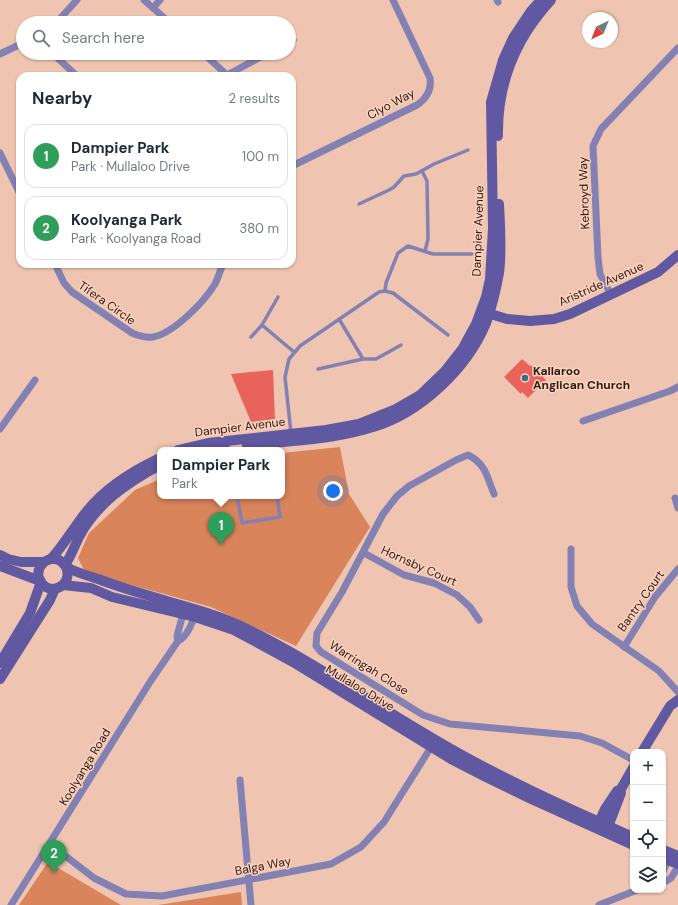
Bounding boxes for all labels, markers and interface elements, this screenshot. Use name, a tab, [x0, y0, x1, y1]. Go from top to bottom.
north arrow	[582, 12, 618, 48]
search box	[16, 16, 296, 60]
icon: search	[30, 27, 52, 49]
text: Search here	[62, 28, 145, 48]
street label: Clyo Way	[364, 85, 418, 123]
text: Nearby	[32, 87, 92, 109]
text: 2 results	[229, 90, 280, 107]
text: Dampier Park	[71, 138, 169, 158]
text: 1	[44, 148, 48, 165]
text: 100 m	[242, 148, 279, 165]
street label: Kebroyd Way	[575, 156, 593, 230]
text: Park · Mullaloo Drive	[71, 158, 190, 175]
street label: Dampier Avenue	[468, 185, 488, 277]
text: Koolyanga Park	[71, 210, 183, 230]
text: 2	[42, 220, 50, 237]
text: 380 m	[239, 220, 279, 237]
text: Park · Koolyanga Road	[71, 230, 201, 247]
street label: Aristride Avenue	[556, 258, 646, 310]
street label: Tifera Circle	[75, 277, 139, 329]
place label: Kallaroo Anglican Church	[533, 363, 630, 393]
marker: Kallaroo Anglican Church	[520, 373, 530, 383]
street label: Dampier Avenue	[194, 413, 286, 440]
popup	[157, 447, 285, 499]
text: Dampier Park	[172, 455, 270, 475]
text: Park	[172, 475, 197, 492]
your location	[323, 481, 343, 501]
pin: 1	[208, 512, 234, 545]
street label: Hornsby Court	[379, 542, 460, 590]
street label: Bantry Court	[614, 567, 668, 635]
street label: Warringah Close	[326, 637, 412, 699]
street label: Mullaloo Drive	[323, 661, 397, 715]
street label: Koolyanga Road	[56, 725, 114, 809]
map controls	[630, 749, 666, 893]
button: +	[630, 749, 666, 785]
button: −	[630, 785, 666, 821]
button: locate	[630, 821, 666, 857]
pin: 2	[41, 840, 67, 873]
street label: Balga Way	[234, 853, 293, 879]
button: layers	[630, 857, 666, 893]

